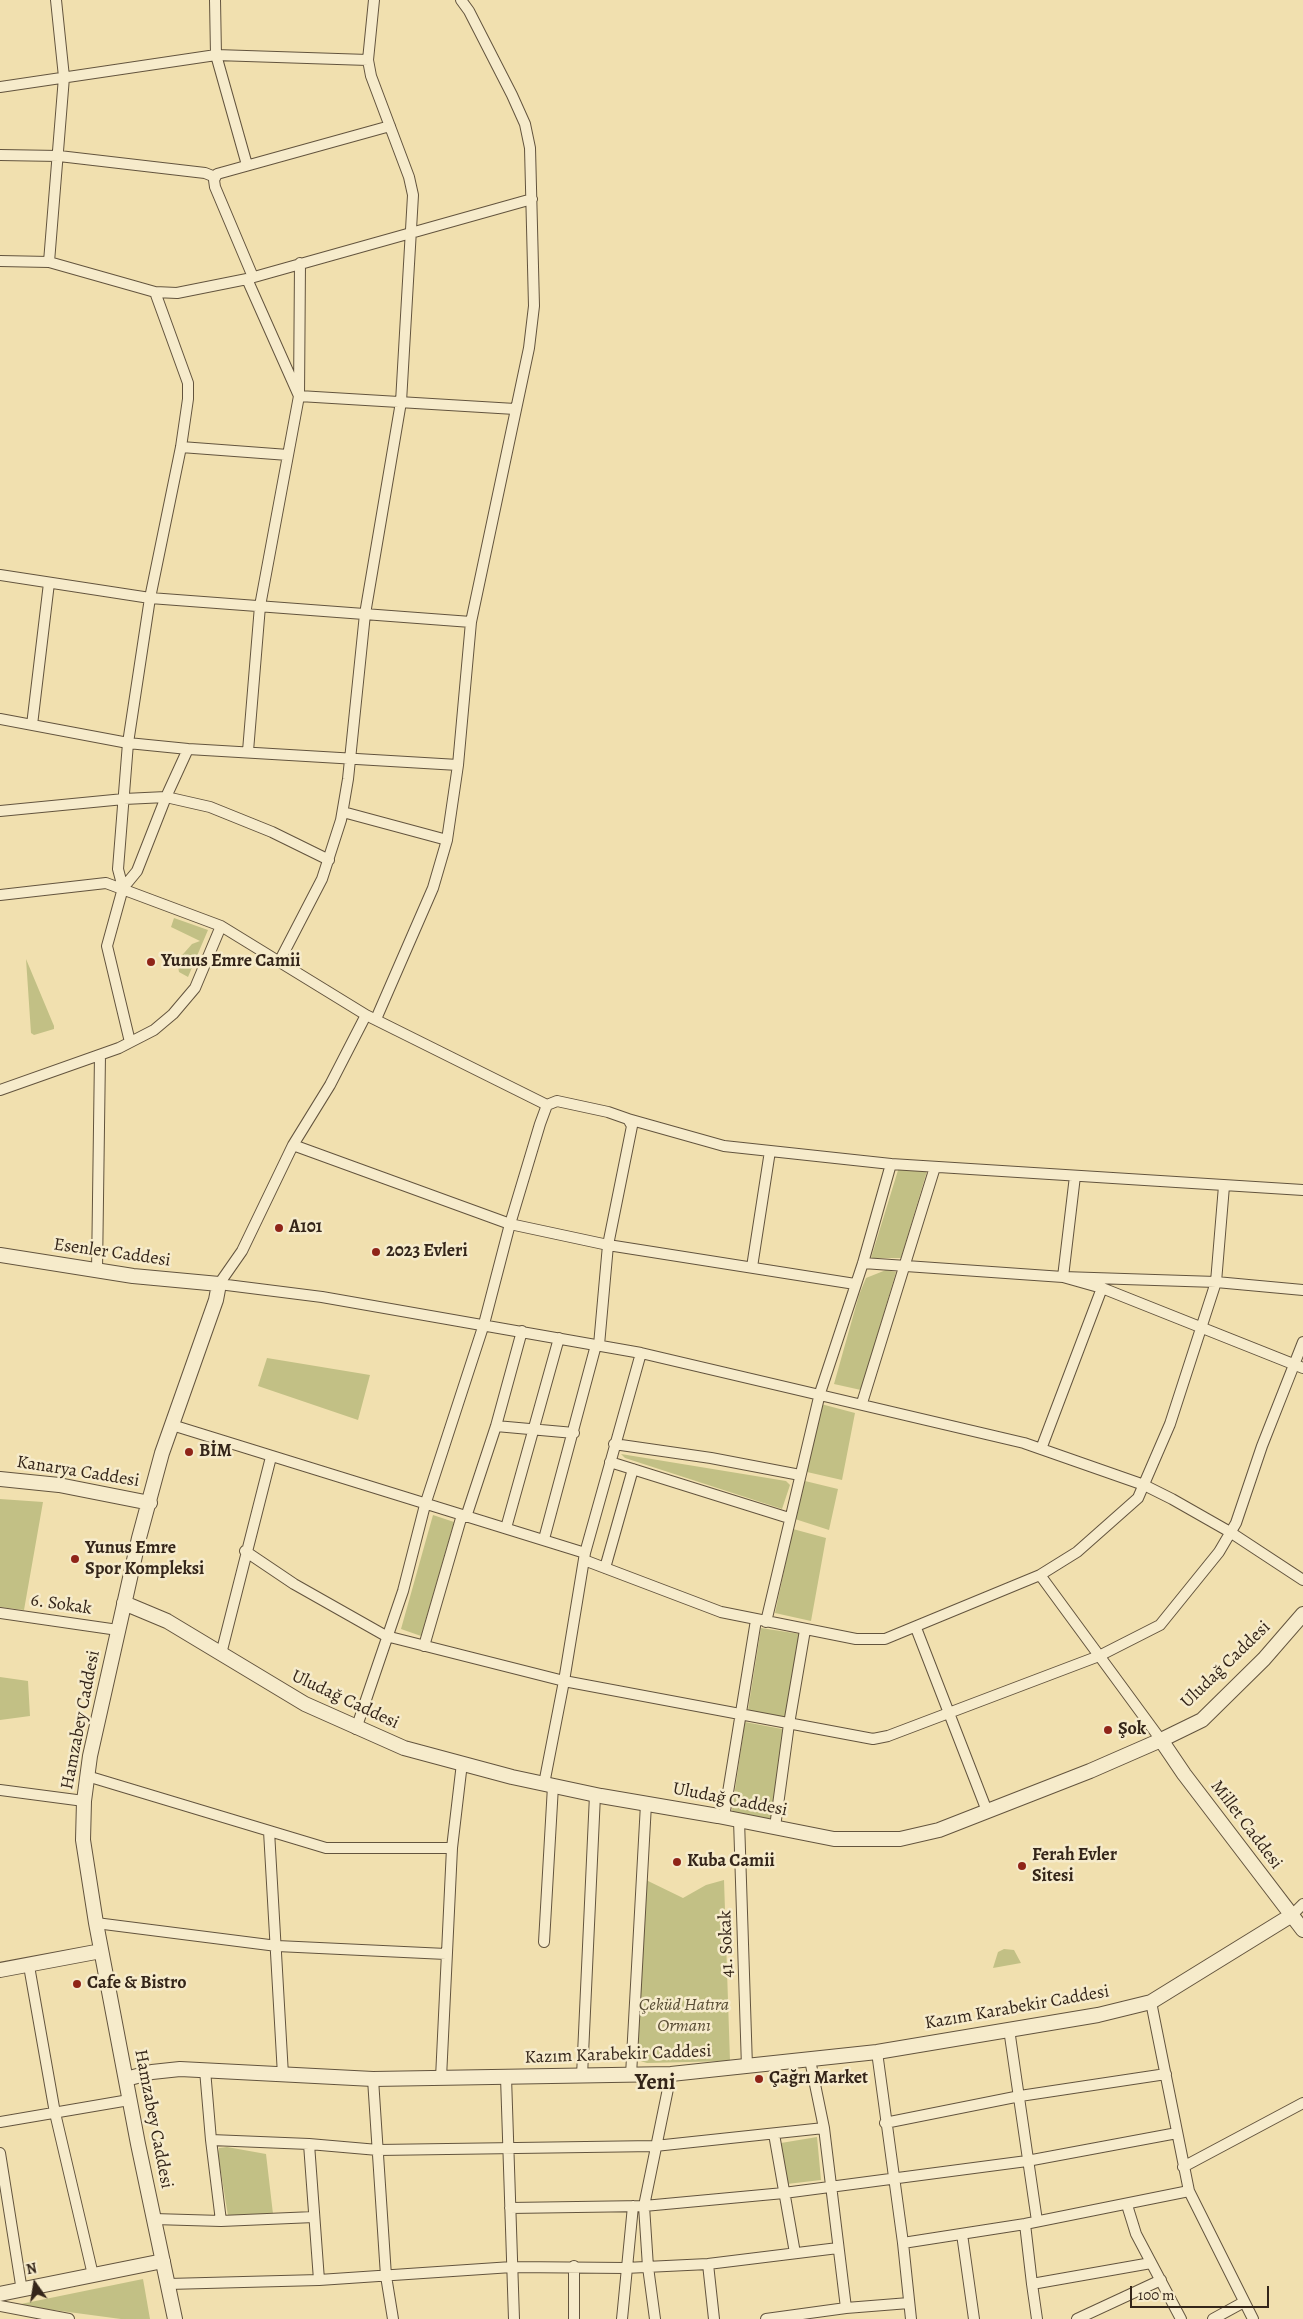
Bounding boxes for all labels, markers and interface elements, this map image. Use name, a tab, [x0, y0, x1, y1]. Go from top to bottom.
place label: Yunus Emre Camii	[161, 951, 301, 973]
marker: Yunus Emre Camii	[145, 956, 157, 968]
place label: A101	[289, 1217, 322, 1239]
marker: A101	[273, 1222, 285, 1234]
street label: Esenler Caddesi	[52, 1234, 172, 1272]
place label: 2023 Evleri	[386, 1241, 468, 1263]
marker: 2023 Evleri	[370, 1246, 382, 1258]
place label: BİM	[199, 1441, 232, 1463]
marker: BİM	[183, 1446, 195, 1458]
street label: Kanarya Caddesi	[15, 1452, 141, 1492]
place label: Yunus Emre Spor Kompleksi	[85, 1538, 204, 1580]
marker: Yunus Emre Spor Kompleksi	[69, 1553, 81, 1565]
street label: 6. Sokak	[29, 1590, 93, 1620]
street label: Uludağ Caddesi	[1177, 1617, 1275, 1713]
street label: Hamzabey Caddesi	[57, 1649, 105, 1791]
street label: Uludağ Caddesi	[288, 1666, 402, 1734]
place label: Şok	[1118, 1719, 1146, 1741]
marker: Şok	[1102, 1724, 1114, 1736]
street label: Millet Caddesi	[1206, 1776, 1286, 1874]
street label: Uludağ Caddesi	[671, 1778, 789, 1822]
place label: Ferah Evler Sitesi	[1032, 1845, 1117, 1888]
place label: Kuba Camii	[687, 1851, 775, 1873]
marker: Kuba Camii	[671, 1856, 683, 1868]
marker: Ferah Evler Sitesi	[1016, 1860, 1028, 1872]
street label: 41. Sokak	[715, 1910, 739, 1978]
place label: Cafe & Bistro	[87, 1973, 187, 1995]
marker: Cafe & Bistro	[71, 1978, 83, 1990]
street label: Kazım Karabekir Caddesi	[923, 1981, 1111, 2035]
park label: Çeküd Hatıra Ormanı	[639, 1995, 729, 2038]
street label: Kazım Karabekir Caddesi	[524, 2041, 712, 2069]
street label: Hamzabey Caddesi	[129, 2048, 177, 2190]
place label: Çağrı Market	[769, 2068, 868, 2090]
district label: Yeni	[635, 2071, 675, 2097]
marker: Çağrı Market	[753, 2073, 765, 2085]
text: N	[24, 2258, 39, 2279]
north arrow	[10, 2259, 60, 2309]
scale bar	[1133, 2276, 1272, 2308]
text: 100 m	[1138, 2285, 1175, 2305]

